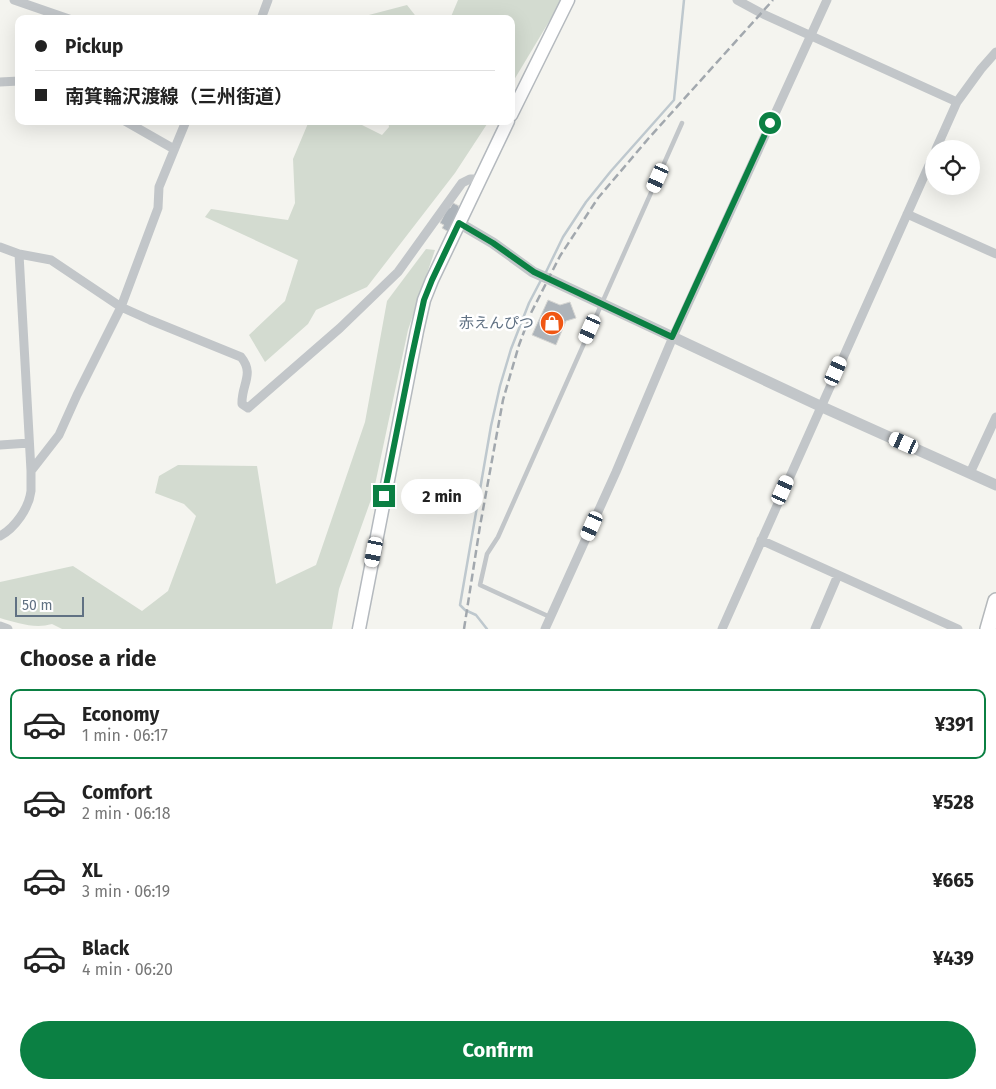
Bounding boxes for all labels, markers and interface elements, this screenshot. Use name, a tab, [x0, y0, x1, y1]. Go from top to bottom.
text: Pickup	[65, 35, 123, 58]
text: 南箕輪沢渡線（三州街道）	[65, 85, 293, 108]
route start	[759, 112, 781, 134]
map controls	[925, 140, 980, 195]
button: locate	[925, 140, 980, 195]
car	[645, 161, 670, 195]
shop icon: 赤えんぴつ	[539, 310, 565, 336]
car	[577, 312, 602, 346]
place label: 赤えんぴつ	[459, 314, 534, 332]
car	[823, 354, 848, 388]
car	[887, 430, 920, 456]
car	[770, 473, 795, 507]
callout: 2 min	[402, 478, 484, 514]
route end	[373, 485, 395, 507]
text: 2 min	[422, 487, 462, 506]
car	[579, 509, 604, 543]
car	[363, 536, 384, 568]
scale bar	[15, 594, 84, 617]
text: 50 m	[22, 597, 53, 614]
text: Choose a ride	[20, 645, 156, 672]
icon: car	[22, 702, 67, 747]
text: Economy	[82, 703, 159, 726]
text: ¥391	[935, 713, 974, 736]
text: 1 min · 06:17	[82, 726, 168, 745]
icon: car	[22, 780, 67, 825]
text: Comfort	[82, 781, 152, 804]
text: ¥528	[933, 791, 974, 814]
text: 2 min · 06:18	[82, 804, 170, 823]
icon: car	[22, 858, 67, 903]
text: XL	[82, 859, 103, 882]
text: ¥665	[932, 869, 974, 892]
text: 3 min · 06:19	[82, 882, 170, 901]
icon: car	[22, 936, 67, 981]
text: Black	[82, 937, 129, 960]
text: ¥439	[933, 947, 974, 970]
text: 4 min · 06:20	[82, 960, 173, 979]
button: Confirm	[20, 1021, 976, 1079]

